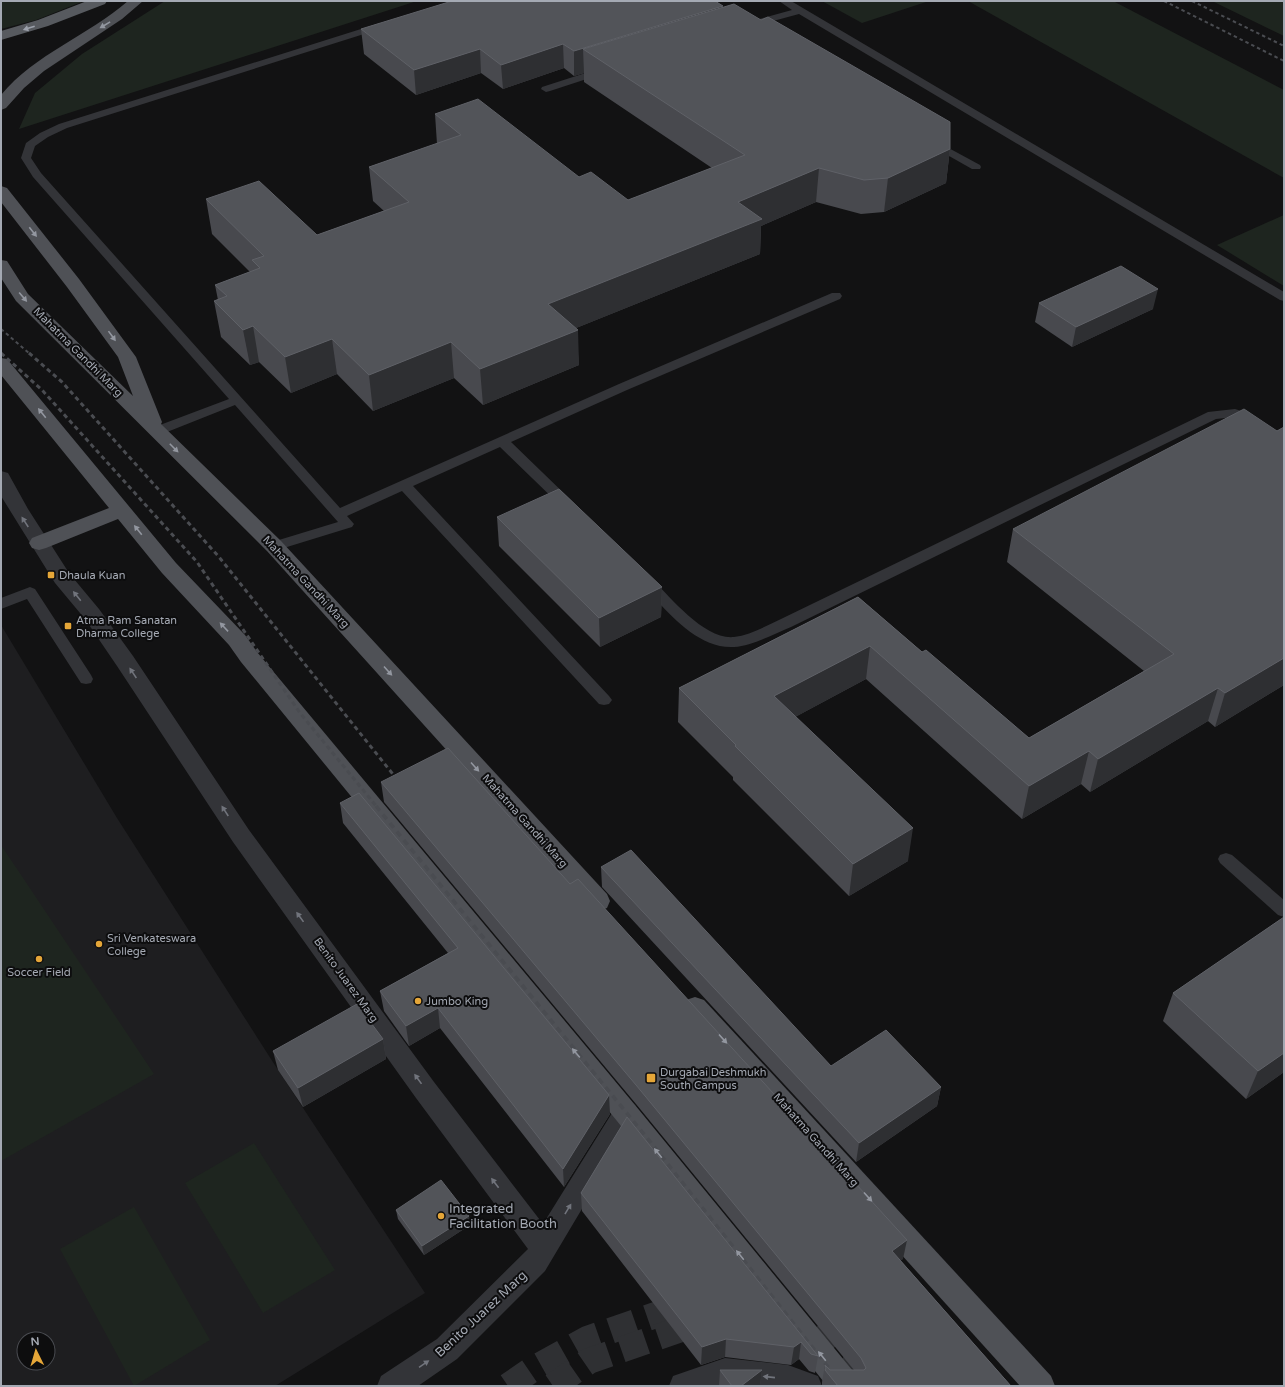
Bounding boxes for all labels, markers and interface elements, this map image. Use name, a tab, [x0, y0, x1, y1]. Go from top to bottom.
one-way arrow	[99, 21, 111, 28]
one-way arrow	[23, 25, 35, 31]
one-way arrow	[29, 226, 38, 237]
one-way arrow	[18, 292, 27, 303]
street label: Mahatma Gandhi Marg	[31, 305, 125, 399]
one-way arrow	[107, 330, 116, 341]
one-way arrow	[38, 408, 46, 419]
one-way arrow	[169, 443, 179, 453]
one-way arrow	[22, 516, 29, 528]
one-way arrow	[133, 524, 142, 535]
street label: Mahatma Gandhi Marg	[260, 533, 352, 631]
place label: Dhaula Kuan	[59, 569, 125, 582]
marker: Dhaula Kuan	[46, 570, 56, 580]
one-way arrow	[72, 591, 81, 602]
place label: Atma Ram Sanatan Dharma College	[76, 614, 177, 640]
marker: Atma Ram Sanatan Dharma College	[63, 621, 73, 631]
one-way arrow	[219, 622, 229, 632]
one-way arrow	[383, 666, 392, 676]
one-way arrow	[129, 668, 137, 678]
one-way arrow	[470, 762, 480, 772]
street label: Mahatma Gandhi Marg	[480, 772, 570, 870]
one-way arrow	[221, 806, 229, 816]
one-way arrow	[296, 912, 304, 922]
place label: Sri Venkateswara College	[107, 932, 196, 958]
street label: Benito Juarez Marg	[311, 935, 381, 1025]
marker: Sri Venkateswara College	[94, 939, 104, 949]
marker: Soccer Field	[34, 954, 44, 964]
place label: Soccer Field	[7, 966, 71, 979]
place label: Jumbo King	[426, 995, 488, 1008]
marker: Jumbo King	[413, 996, 423, 1006]
one-way arrow	[719, 1033, 728, 1044]
one-way arrow	[572, 1048, 581, 1058]
place label: Durgabai Deshmukh South Campus	[660, 1066, 766, 1092]
marker: Durgabai Deshmukh South Campus	[645, 1072, 657, 1084]
one-way arrow	[414, 1074, 422, 1084]
street label: Mahatma Gandhi Marg	[771, 1091, 861, 1189]
one-way arrow	[654, 1148, 663, 1159]
one-way arrow	[491, 1178, 500, 1189]
one-way arrow	[863, 1191, 872, 1202]
place label: Integrated Facilitation Booth	[449, 1201, 557, 1232]
one-way arrow	[564, 1203, 572, 1214]
marker: Integrated Facilitation Booth	[436, 1211, 446, 1221]
one-way arrow	[736, 1249, 745, 1260]
street label: Benito Juarez Marg	[432, 1267, 530, 1361]
north arrow	[16, 1331, 56, 1371]
text: N	[30, 1335, 40, 1348]
one-way arrow	[818, 1350, 826, 1361]
one-way arrow	[419, 1360, 430, 1368]
one-way arrow	[763, 1374, 776, 1380]

